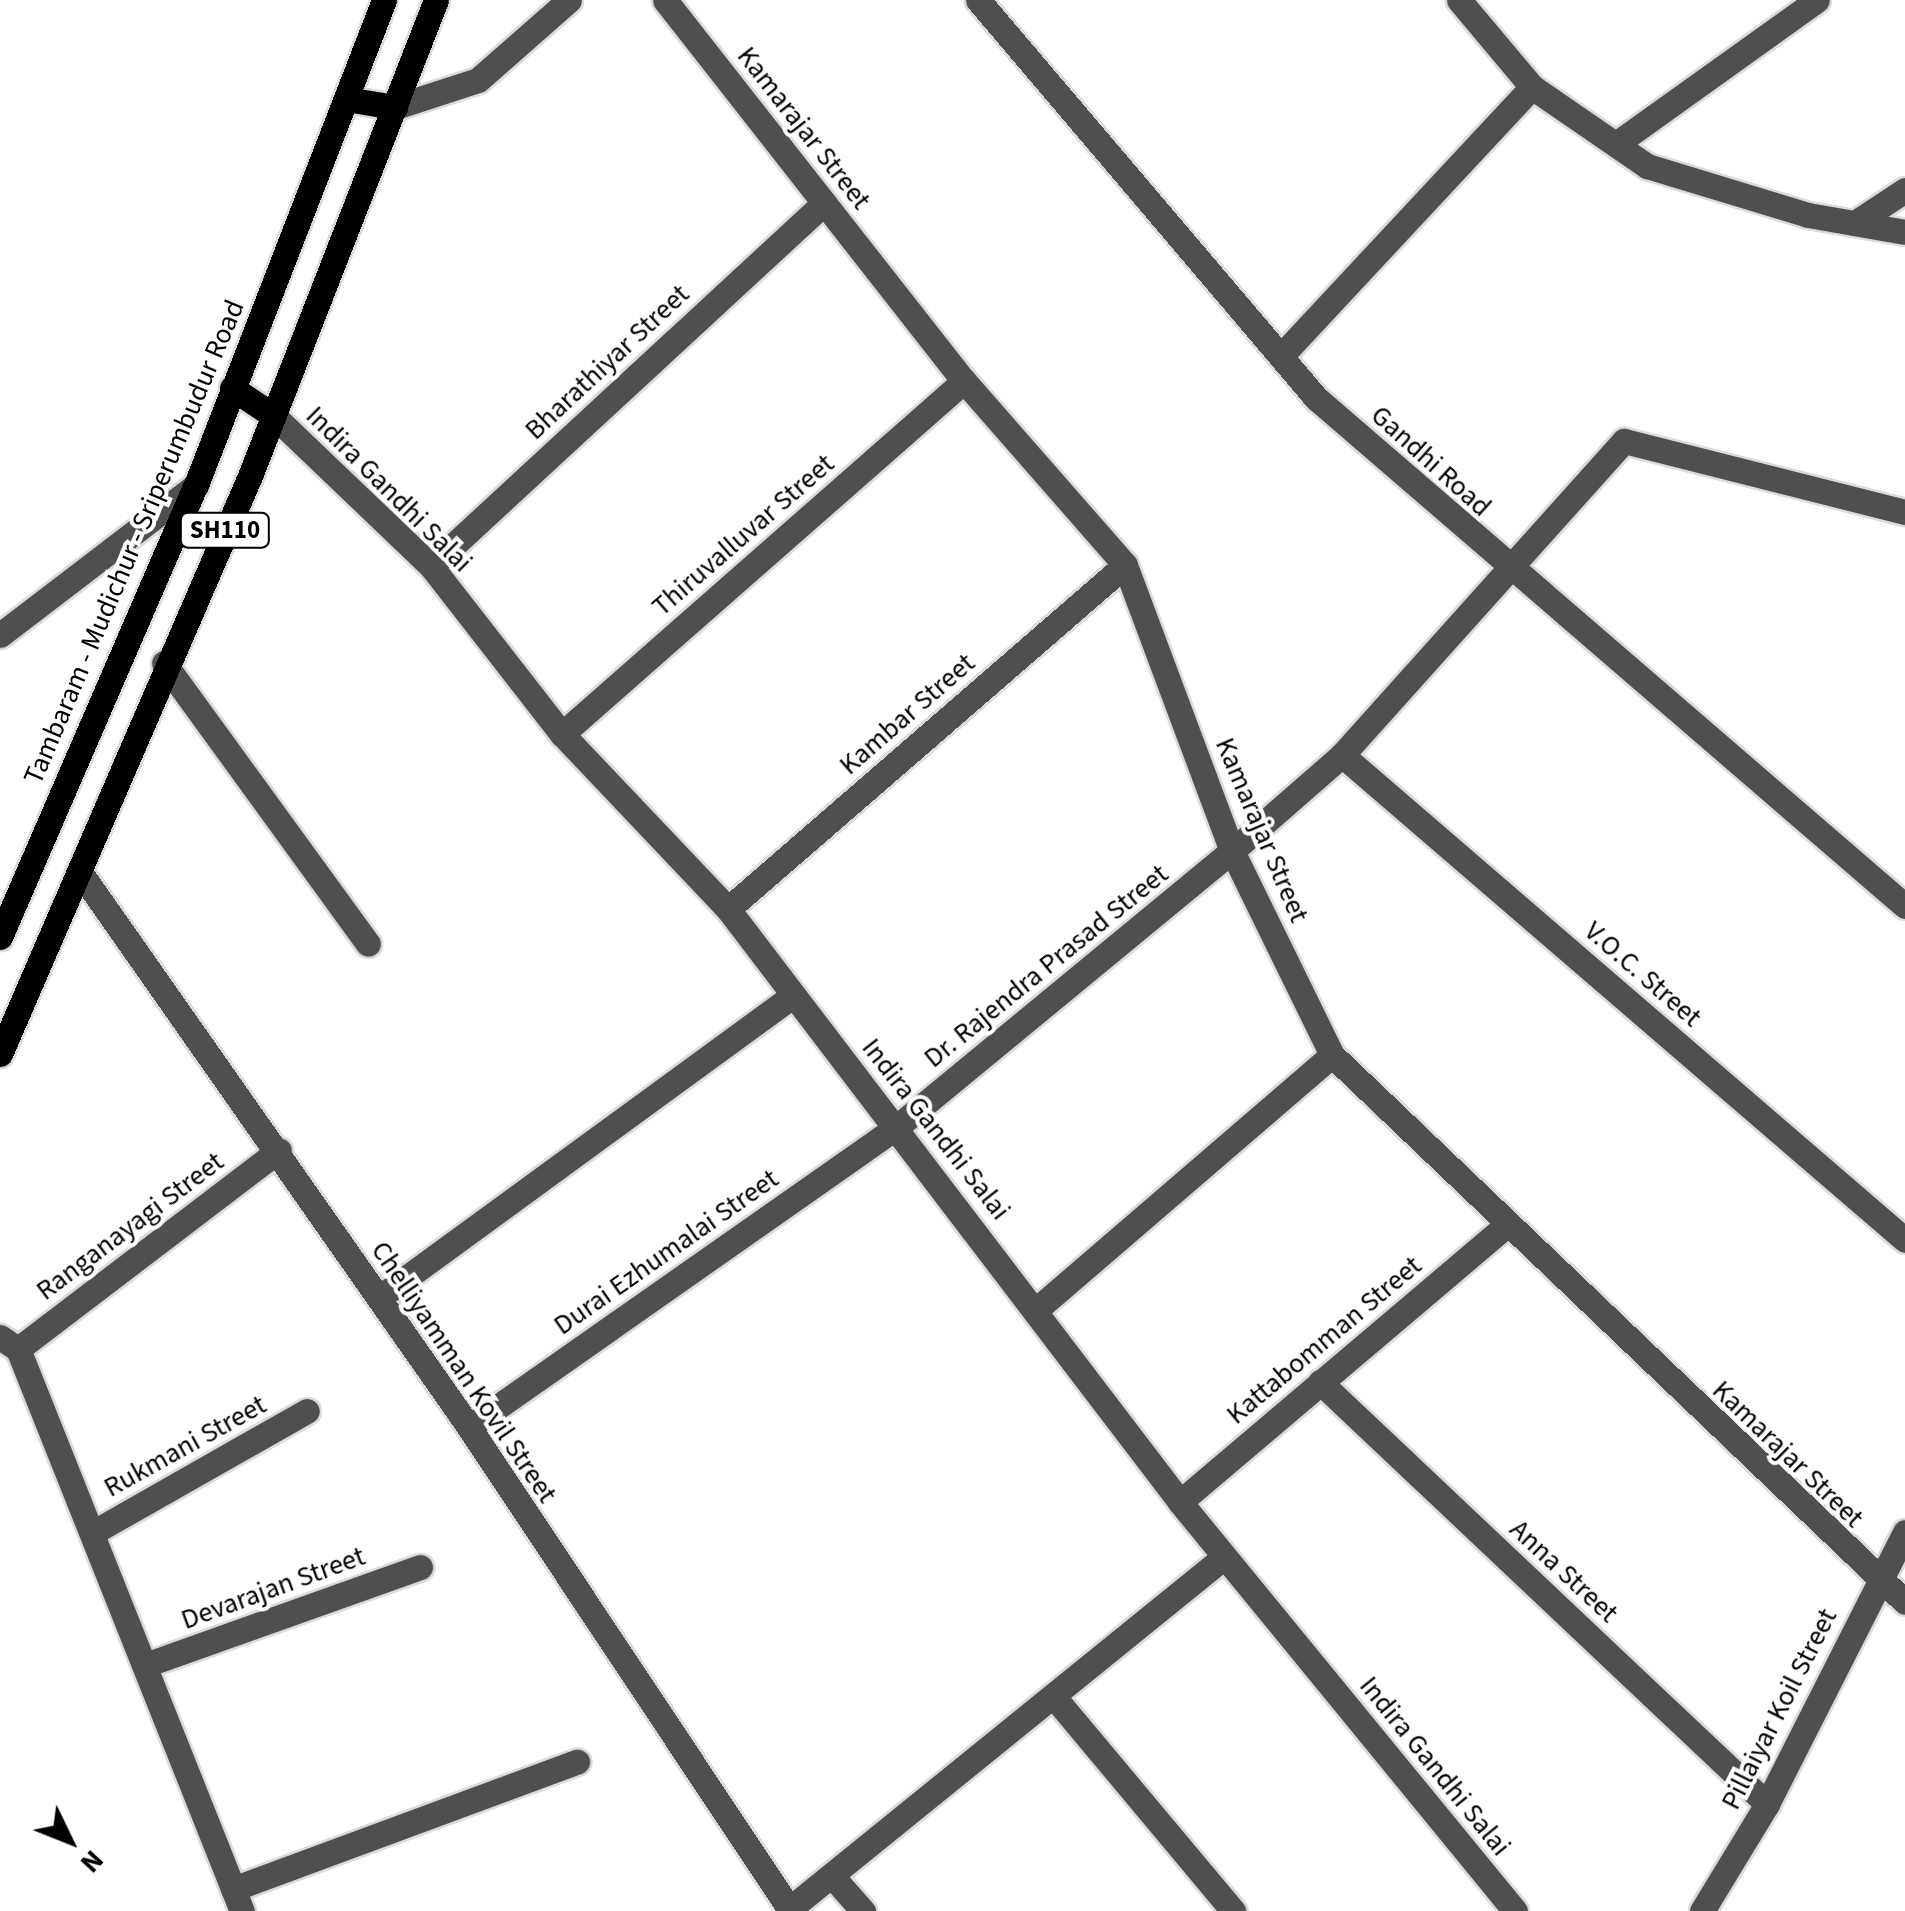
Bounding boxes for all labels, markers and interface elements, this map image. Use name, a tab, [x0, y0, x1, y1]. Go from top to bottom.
street label: Kamarajar Street	[730, 40, 878, 216]
street label: Bharathiyar Street	[518, 277, 696, 447]
street label: Tambaram - Mudichur - Sriperumbudur Road	[16, 295, 252, 789]
street label: Gandhi Road	[1364, 398, 1498, 524]
street label: Indira Gandhi Salai	[299, 399, 479, 579]
street label: Thiruvalluvar Street	[645, 447, 841, 623]
road number: SH110	[178, 510, 272, 550]
street label: Kambar Street	[833, 646, 981, 782]
street label: Kamarajar Street	[1208, 733, 1316, 927]
street label: Dr. Rajendra Prasad Street	[917, 857, 1175, 1075]
street label: V.O.C. Street	[1578, 914, 1708, 1034]
street label: Indira Gandhi Salai	[855, 1032, 1017, 1226]
street label: Ranganayagi Street	[30, 1145, 230, 1307]
street label: Durai Ezhumalai Street	[547, 1162, 785, 1342]
street label: Chelliyamman Kovil Street	[364, 1235, 564, 1509]
street label: Kattabomman Street	[1220, 1249, 1428, 1431]
street label: Kamarajar Street	[1705, 1373, 1871, 1535]
street label: Rukmani Street	[98, 1388, 272, 1504]
street label: Anna Street	[1503, 1512, 1625, 1630]
street label: Devarajan Street	[177, 1539, 369, 1637]
street label: Pillaiyar Koil Street	[1714, 1603, 1844, 1815]
street label: Indira Gandhi Salai	[1352, 1670, 1518, 1862]
north arrow	[20, 1791, 120, 1891]
text: N	[71, 1841, 113, 1882]

